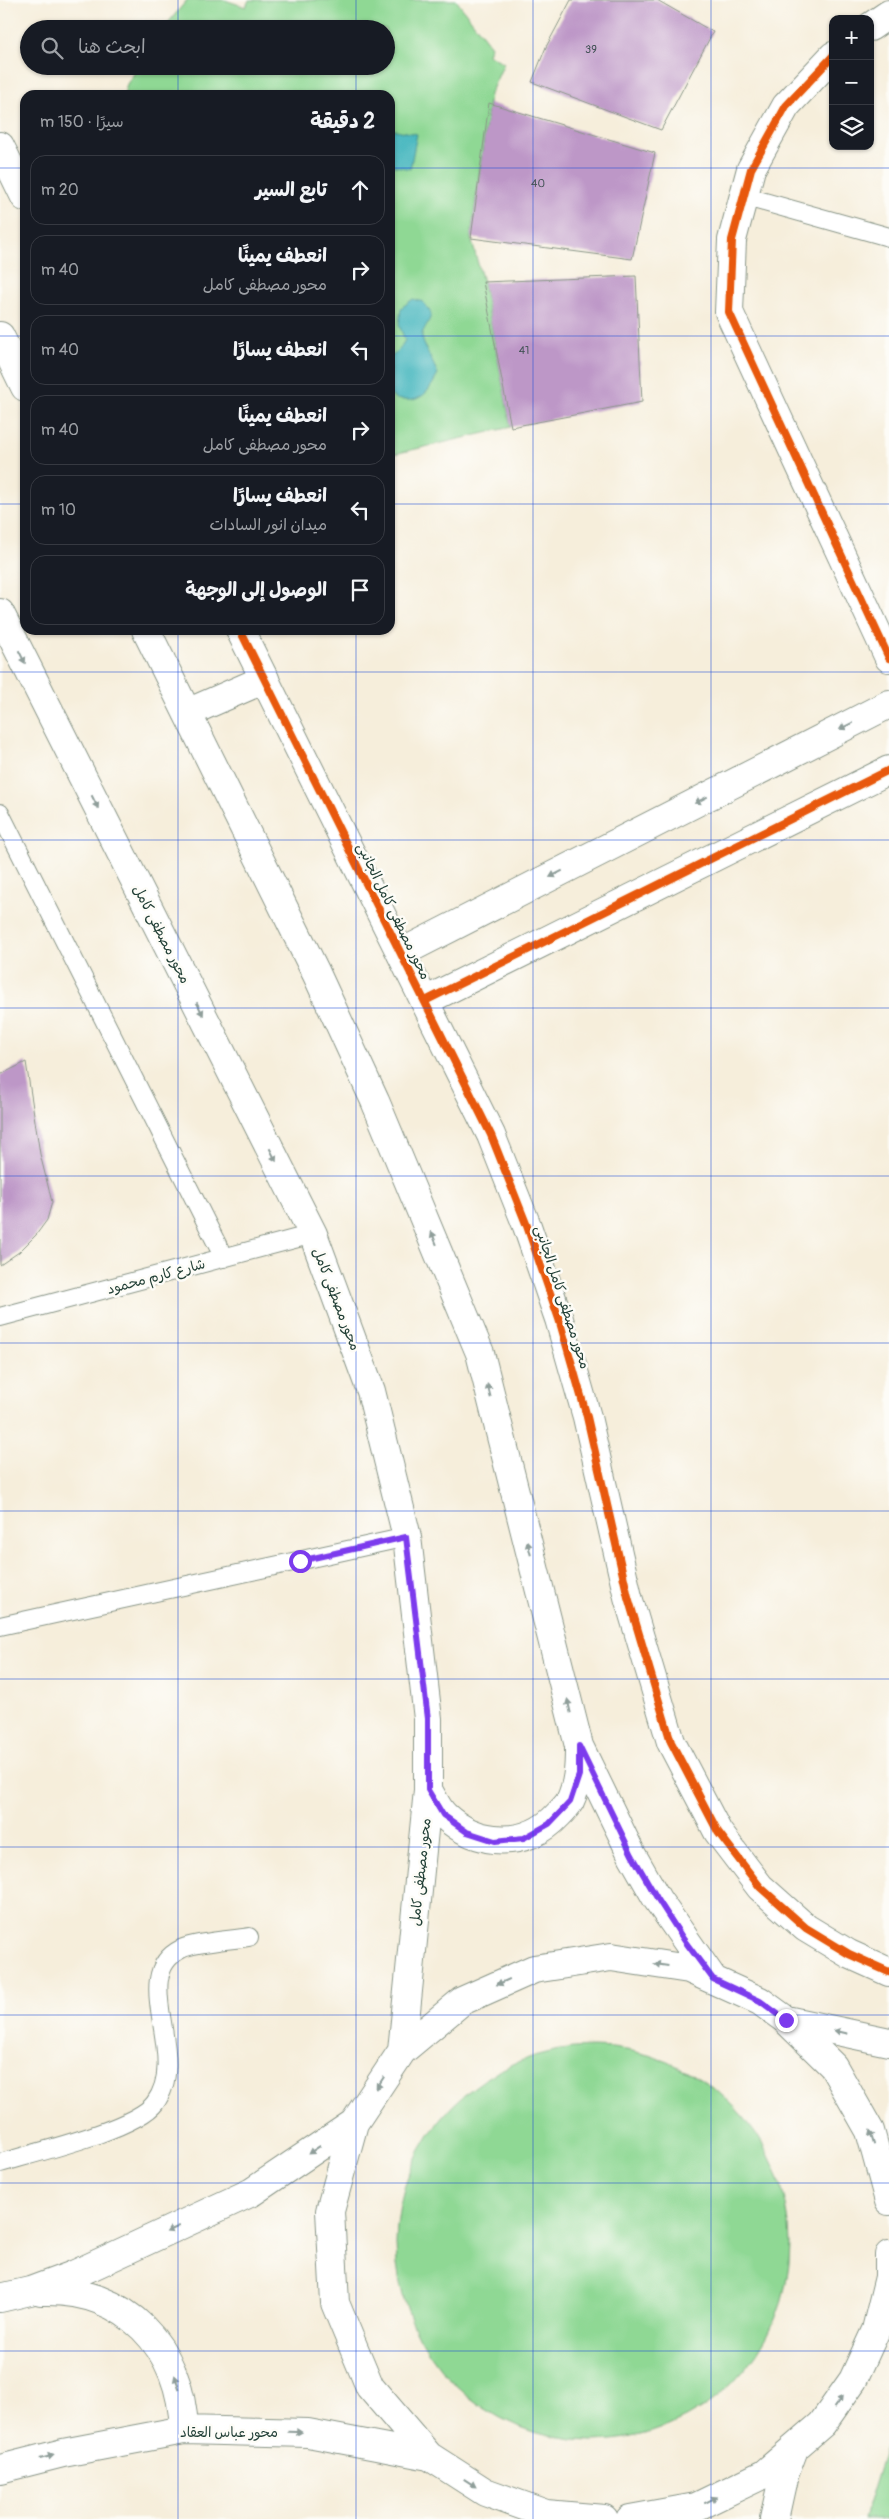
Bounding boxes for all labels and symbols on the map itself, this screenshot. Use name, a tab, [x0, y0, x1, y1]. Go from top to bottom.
house number: 39	[585, 43, 597, 56]
house number: 40	[531, 177, 545, 190]
house number: 41	[519, 344, 529, 357]
one-way arrow	[18, 649, 26, 664]
one-way arrow	[838, 722, 853, 730]
one-way arrow	[91, 795, 99, 809]
one-way arrow	[694, 796, 708, 804]
street label: محور مصطفى كامل الجانبى	[352, 840, 434, 983]
one-way arrow	[549, 870, 563, 878]
street label: محور مصطفى كامل	[129, 882, 194, 986]
one-way arrow	[195, 1002, 204, 1017]
one-way arrow	[269, 1147, 277, 1162]
street label: محور مصطفى كامل الجانبى	[530, 1223, 594, 1371]
one-way arrow	[429, 1231, 437, 1246]
street label: محور مصطفى كامل	[309, 1245, 364, 1353]
street label: شارع كارم محمود	[105, 1255, 208, 1300]
one-way arrow	[485, 1383, 493, 1398]
one-way arrow	[525, 1541, 533, 1556]
route start	[289, 1550, 312, 1573]
one-way arrow	[565, 1698, 573, 1713]
street label: محور مصطفى كامل	[406, 1817, 435, 1927]
one-way arrow	[653, 1960, 669, 1968]
one-way arrow	[496, 1979, 510, 1987]
route end	[775, 2009, 798, 2032]
one-way arrow	[834, 2028, 849, 2036]
one-way arrow	[375, 2077, 385, 2090]
one-way arrow	[867, 2129, 875, 2144]
one-way arrow	[307, 2145, 321, 2155]
one-way arrow	[166, 2226, 180, 2234]
one-way arrow	[173, 2375, 180, 2390]
one-way arrow	[833, 2395, 843, 2409]
street label: محور عباس العقاد	[180, 2424, 278, 2441]
one-way arrow	[287, 2428, 303, 2436]
one-way arrow	[40, 2453, 55, 2461]
one-way arrow	[464, 2478, 477, 2488]
one-way arrow	[704, 2495, 718, 2503]

